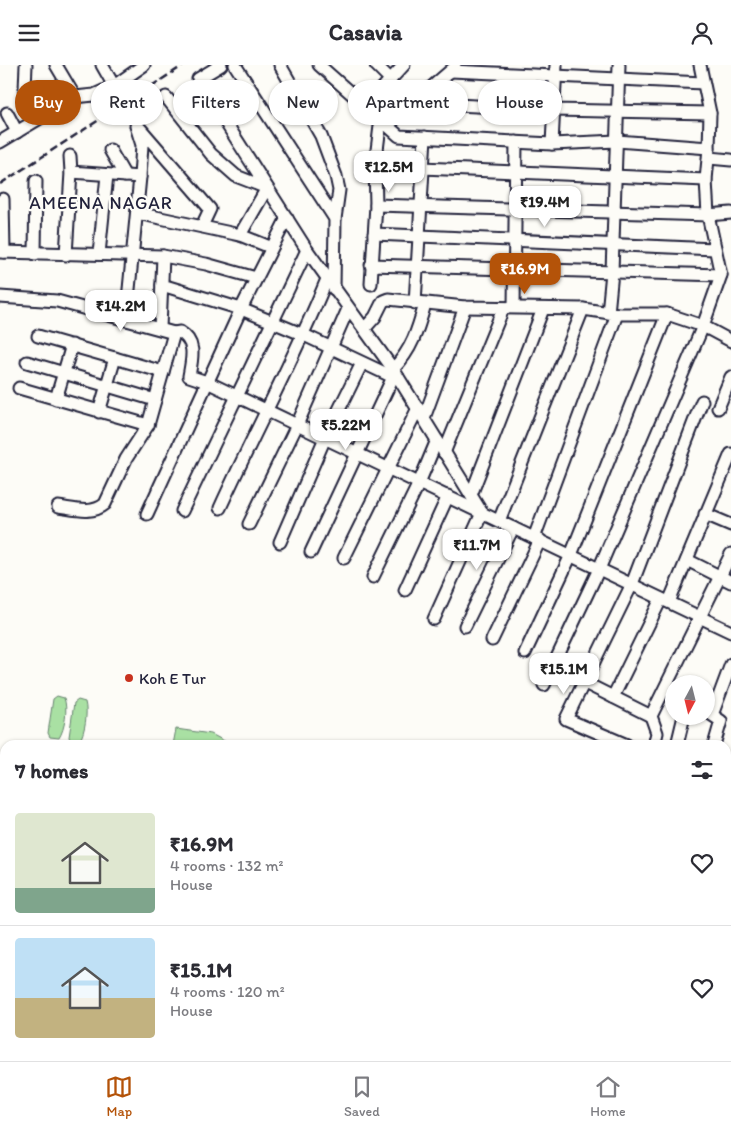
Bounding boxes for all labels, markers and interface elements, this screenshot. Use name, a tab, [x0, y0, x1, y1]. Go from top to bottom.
icon: menu	[15, 19, 43, 47]
text: Casavia	[329, 19, 402, 46]
icon: person	[688, 19, 716, 47]
chip: Buy	[15, 80, 81, 125]
chip: Rent	[91, 80, 163, 125]
chip: Filters	[173, 80, 259, 125]
chip: New	[269, 80, 338, 125]
chip: Apartment	[348, 80, 468, 125]
chip: House	[478, 80, 562, 125]
pin: ₹12.5M	[348, 151, 430, 193]
text: ₹12.5M	[365, 157, 413, 176]
pin: ₹19.4M	[504, 185, 586, 228]
district label: AMEENA NAGAR	[29, 192, 173, 214]
text: ₹19.4M	[520, 192, 570, 211]
pin: ₹16.9M	[484, 253, 566, 295]
text: ₹16.9M	[501, 259, 549, 278]
pin: ₹14.2M	[80, 289, 162, 332]
text: ₹14.2M	[96, 296, 146, 315]
pin: ₹5.22M	[305, 409, 387, 451]
text: ₹5.22M	[321, 415, 371, 434]
pin: ₹11.7M	[436, 529, 518, 571]
text: ₹11.7M	[453, 535, 501, 554]
pin: ₹15.1M	[523, 653, 605, 695]
text: ₹15.1M	[540, 659, 588, 678]
place label: Koh E Tur	[139, 669, 206, 688]
marker: Koh E Tur	[123, 672, 135, 684]
north arrow	[665, 675, 715, 725]
map controls	[665, 675, 715, 725]
icon: filters	[688, 756, 716, 784]
text: 7 homes	[15, 758, 89, 783]
text: ₹16.9M	[170, 831, 234, 856]
icon: home	[55, 833, 115, 893]
icon: heart	[688, 849, 716, 877]
text: 4 rooms · 132 m²	[170, 856, 284, 875]
text: House	[170, 875, 213, 894]
text: ₹15.1M	[170, 957, 232, 982]
icon: home	[55, 958, 115, 1018]
icon: heart	[688, 974, 716, 1002]
text: 4 rooms · 120 m²	[170, 982, 285, 1001]
text: House	[170, 1001, 213, 1020]
tab: Map	[105, 1073, 133, 1120]
tab: Saved	[344, 1073, 380, 1120]
tab: Home	[590, 1073, 626, 1120]

